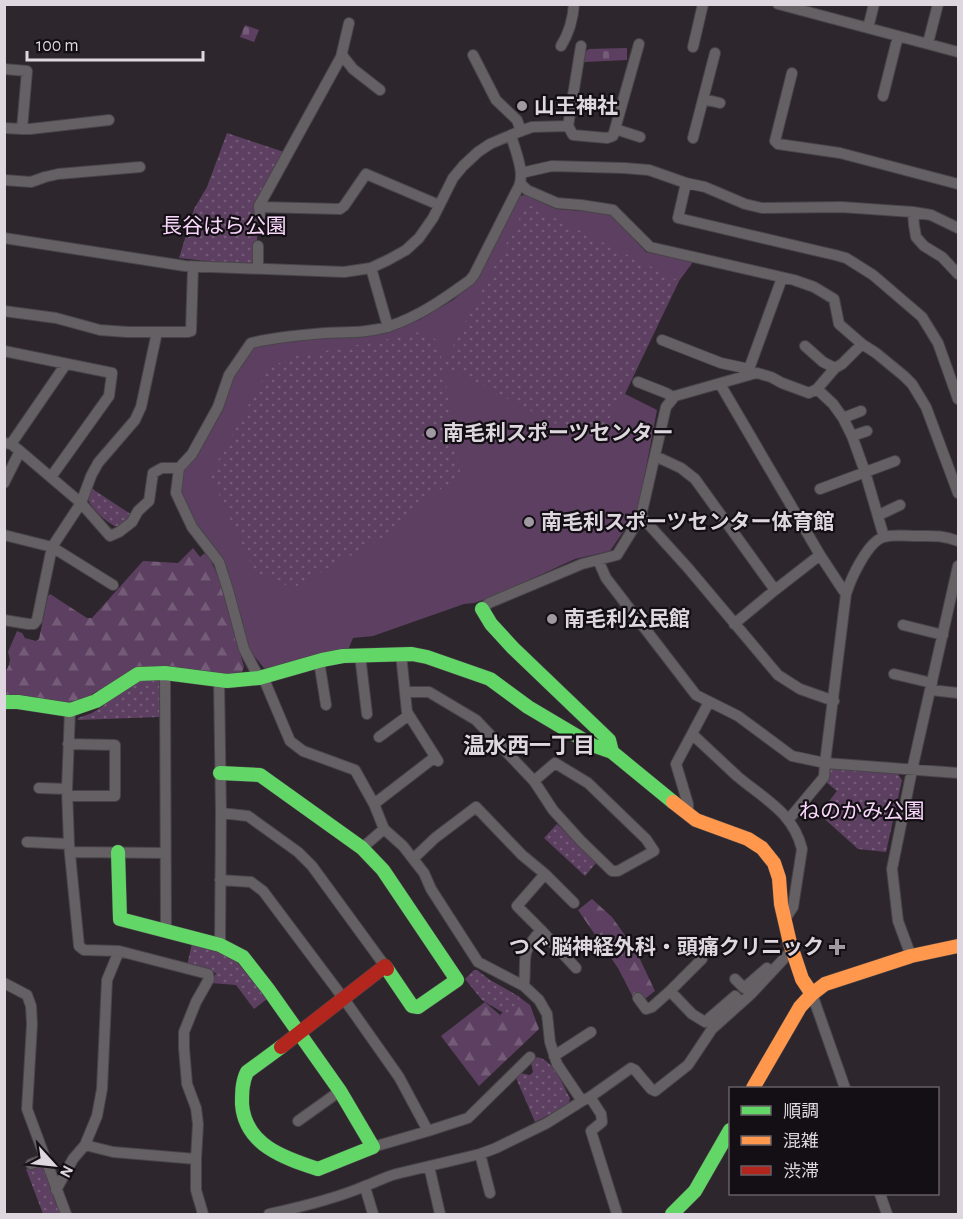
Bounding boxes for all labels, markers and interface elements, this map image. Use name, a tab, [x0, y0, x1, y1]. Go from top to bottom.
scale bar	[27, 24, 202, 62]
text: 100 m	[36, 37, 79, 55]
place label: 山王神社	[534, 94, 618, 117]
marker: 山王神社	[515, 99, 529, 113]
park label: 長谷はら公園	[161, 215, 287, 237]
place label: 南毛利スポーツセンター	[443, 422, 674, 444]
marker: 南毛利スポーツセンター	[424, 426, 438, 440]
place label: 南毛利スポーツセンター体育館	[541, 511, 835, 533]
marker: 南毛利スポーツセンター体育館	[522, 515, 536, 529]
place label: 南毛利公民館	[564, 608, 690, 630]
marker: 南毛利公民館	[545, 612, 559, 626]
district label: 温水西一丁目	[463, 734, 595, 757]
park label: ねのかみ公園	[799, 801, 925, 822]
place label: つぐ脳神経外科・頭痛クリニック	[509, 935, 824, 958]
marker: つぐ脳神経外科・頭痛クリニック	[828, 938, 846, 956]
legend	[729, 1087, 939, 1195]
text: 順調	[783, 1103, 819, 1121]
text: 混雑	[783, 1131, 819, 1151]
north arrow	[24, 1135, 84, 1195]
text: 渋滞	[783, 1162, 819, 1181]
text: N	[57, 1163, 76, 1180]

